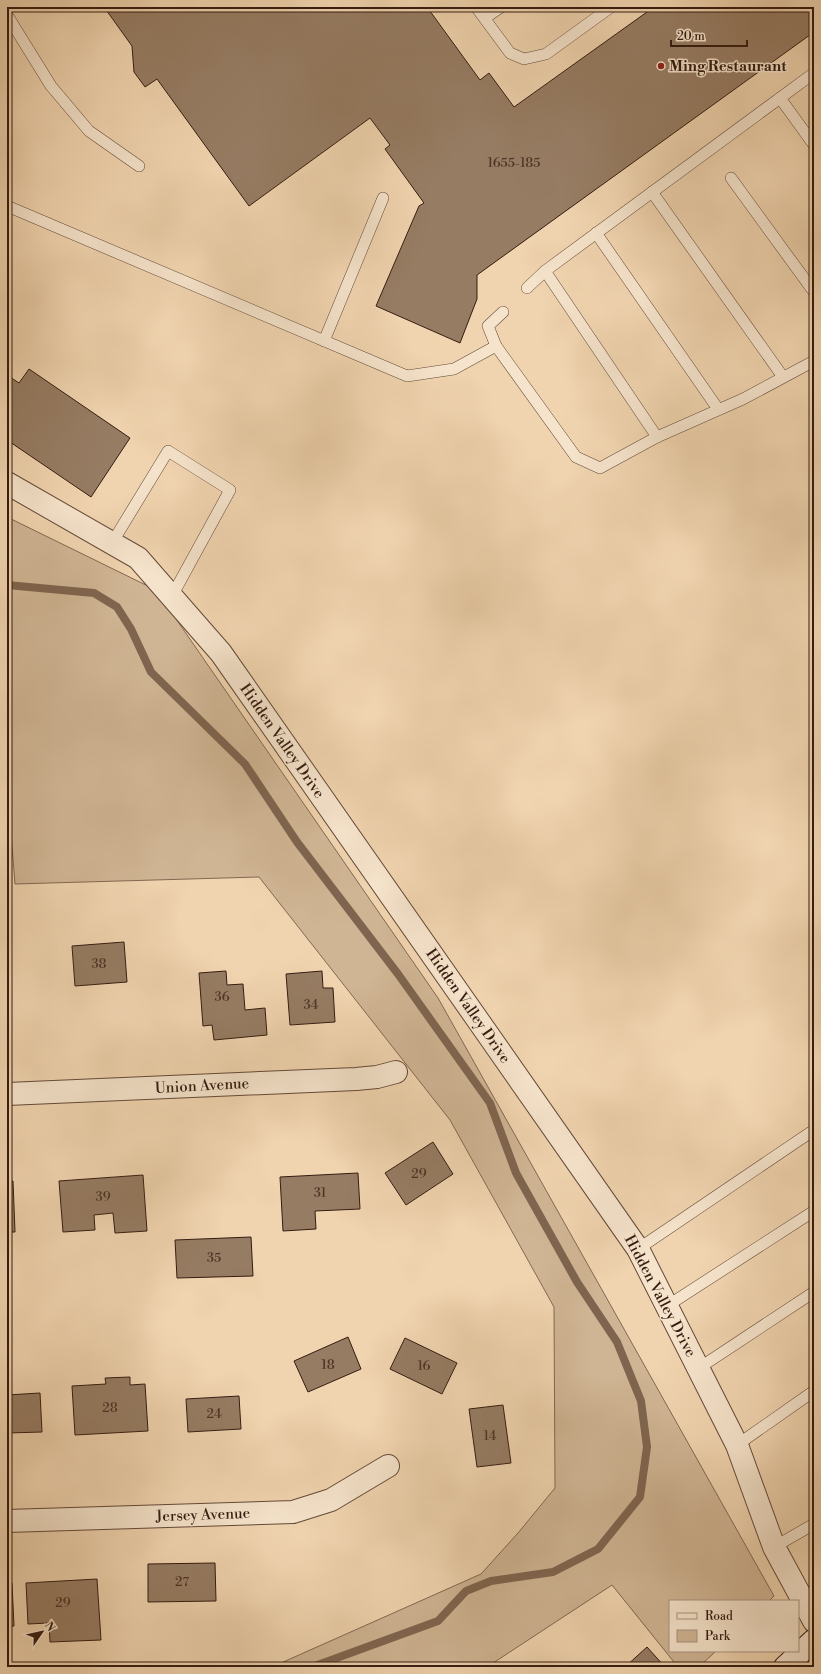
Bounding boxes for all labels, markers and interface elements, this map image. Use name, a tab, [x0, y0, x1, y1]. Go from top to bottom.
scale bar	[671, 22, 747, 48]
text: 20 m	[677, 29, 705, 44]
place label: Ming Restaurant	[669, 57, 787, 76]
marker: Ming Restaurant	[656, 61, 666, 71]
house number: 1655-185	[488, 155, 540, 171]
street label: Hidden Valley Drive	[235, 680, 329, 802]
street label: Hidden Valley Drive	[421, 945, 515, 1067]
house number: 38	[91, 956, 107, 972]
house number: 36	[214, 989, 230, 1005]
house number: 34	[303, 997, 319, 1013]
street label: Union Avenue	[154, 1074, 250, 1098]
house number: 29	[411, 1166, 427, 1182]
house number: 31	[314, 1185, 327, 1201]
house number: 39	[95, 1189, 111, 1205]
street label: Hidden Valley Drive	[620, 1232, 700, 1360]
house number: 35	[207, 1250, 221, 1266]
house number: 18	[321, 1357, 335, 1373]
house number: 16	[417, 1358, 431, 1374]
house number: 28	[102, 1400, 118, 1416]
house number: 24	[206, 1406, 222, 1422]
house number: 14	[484, 1428, 497, 1444]
street label: Jersey Avenue	[155, 1504, 250, 1526]
house number: 27	[175, 1574, 189, 1590]
house number: 29	[55, 1595, 71, 1611]
legend	[669, 1600, 799, 1652]
text: Road	[705, 1609, 733, 1624]
north arrow	[22, 1612, 62, 1652]
text: N	[41, 1619, 58, 1635]
text: Park	[705, 1629, 731, 1644]

